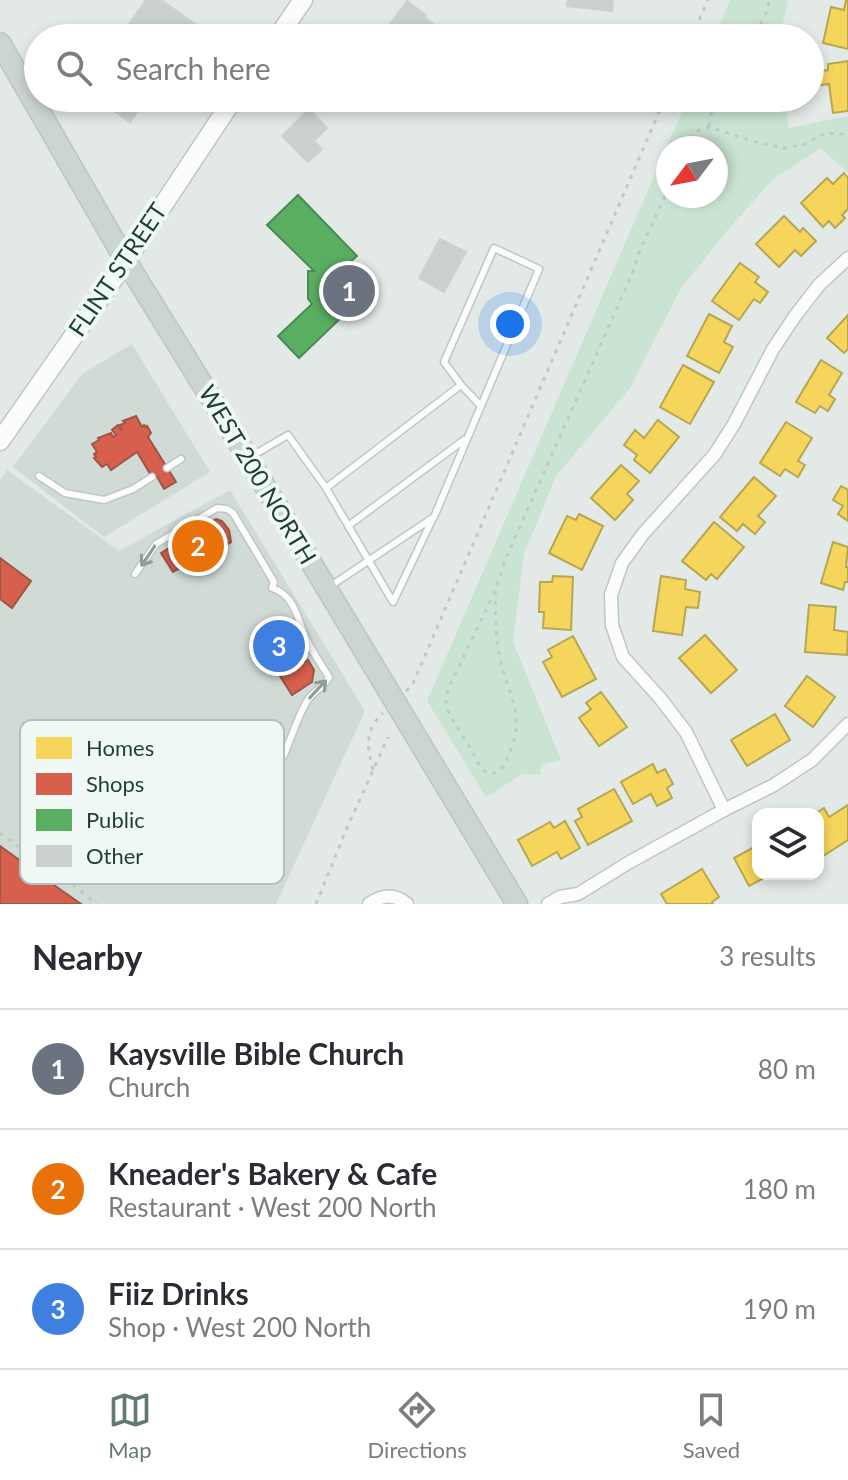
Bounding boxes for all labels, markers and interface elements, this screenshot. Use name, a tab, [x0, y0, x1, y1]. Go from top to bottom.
search box	[24, 24, 824, 112]
icon: search	[52, 46, 96, 90]
text: Search here	[116, 50, 271, 86]
north arrow	[656, 136, 728, 208]
street label: FLINT STREET	[61, 197, 172, 341]
pin: 1	[323, 261, 375, 321]
your location	[490, 304, 530, 344]
street label: WEST 200 NORTH	[192, 380, 322, 570]
pin: 2	[172, 516, 224, 576]
one-way arrow	[139, 544, 156, 566]
pin: 3	[253, 616, 305, 676]
one-way arrow	[309, 679, 328, 699]
legend	[20, 720, 284, 884]
text: Homes	[86, 734, 154, 761]
text: Shops	[86, 770, 144, 797]
text: Public	[86, 806, 145, 833]
map controls	[752, 808, 824, 880]
button: layers	[752, 808, 824, 880]
text: Other	[86, 842, 143, 869]
text: Nearby	[32, 936, 143, 977]
text: 3 results	[719, 940, 816, 972]
text: Kaysville Bible Church	[108, 1035, 404, 1071]
text: 1	[50, 1053, 66, 1085]
text: 80 m	[758, 1053, 816, 1085]
text: Church	[108, 1071, 190, 1103]
text: Kneader's Bakery & Cafe	[108, 1155, 437, 1191]
text: 2	[50, 1173, 66, 1205]
text: 180 m	[743, 1173, 816, 1205]
text: Restaurant · West 200 North	[108, 1191, 437, 1223]
text: Fiiz Drinks	[108, 1275, 249, 1311]
text: 3	[50, 1293, 66, 1325]
text: 190 m	[743, 1293, 816, 1325]
text: Shop · West 200 North	[108, 1311, 371, 1343]
tab: Map	[108, 1388, 152, 1463]
tab: Directions	[368, 1388, 467, 1463]
tab: Saved	[683, 1388, 740, 1463]

